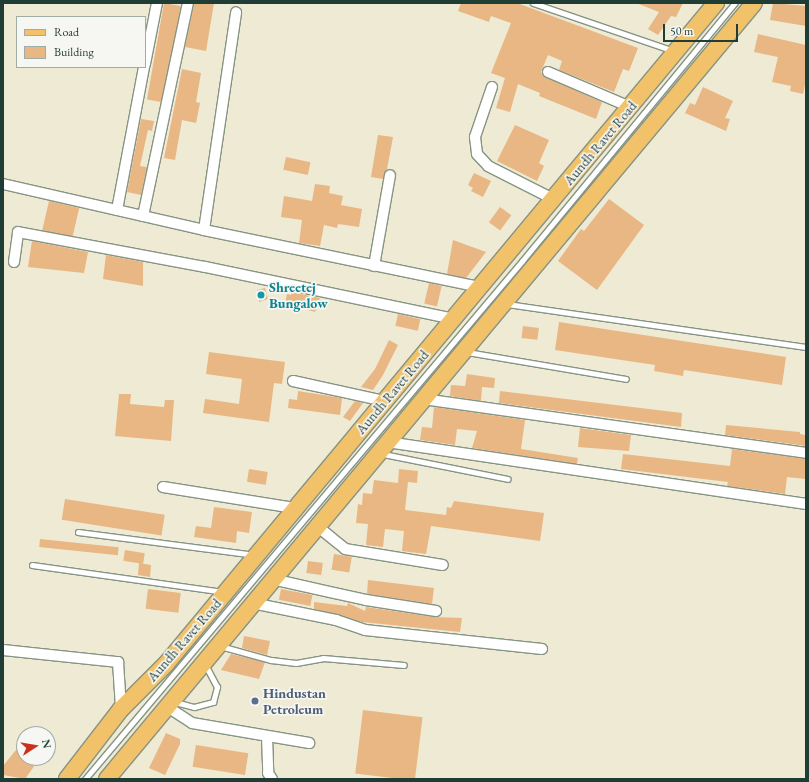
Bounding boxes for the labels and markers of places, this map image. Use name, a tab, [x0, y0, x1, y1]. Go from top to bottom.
place label: Shreetej Bungalow	[269, 279, 328, 312]
marker: Shreetej Bungalow	[256, 290, 266, 300]
place label: Hindustan Petroleum	[263, 685, 326, 718]
marker: Hindustan Petroleum	[250, 696, 260, 706]

